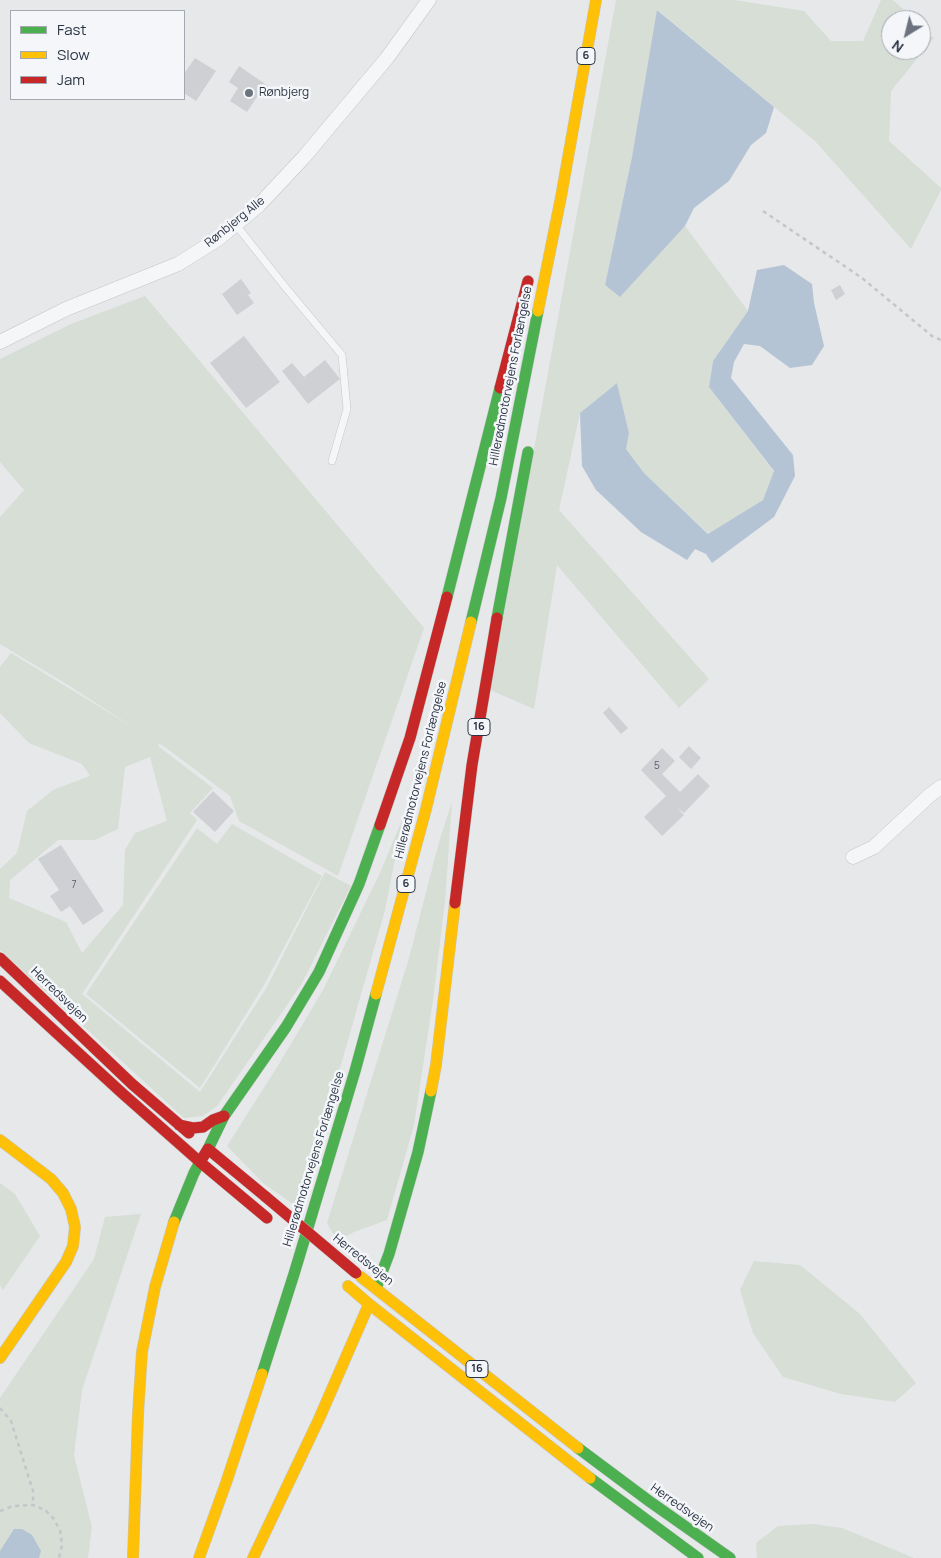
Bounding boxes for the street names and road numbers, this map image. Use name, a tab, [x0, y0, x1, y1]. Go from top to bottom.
road number: 6	[577, 48, 595, 64]
street label: Rønbjerg Alle	[202, 194, 268, 250]
street label: Hillerødmotorvejens Forlængelse	[487, 285, 535, 467]
street label: Hillerødmotorvejens Forlængelse	[392, 680, 450, 860]
road number: 16	[468, 719, 490, 736]
road number: 6	[397, 876, 415, 892]
street label: Herredsvejen	[27, 964, 91, 1026]
street label: Hillerødmotorvejens Forlængelse	[280, 1070, 348, 1248]
street label: Herredsvejen	[330, 1231, 396, 1289]
road number: 16	[466, 1360, 488, 1378]
street label: Herredsvejen	[648, 1481, 716, 1535]

